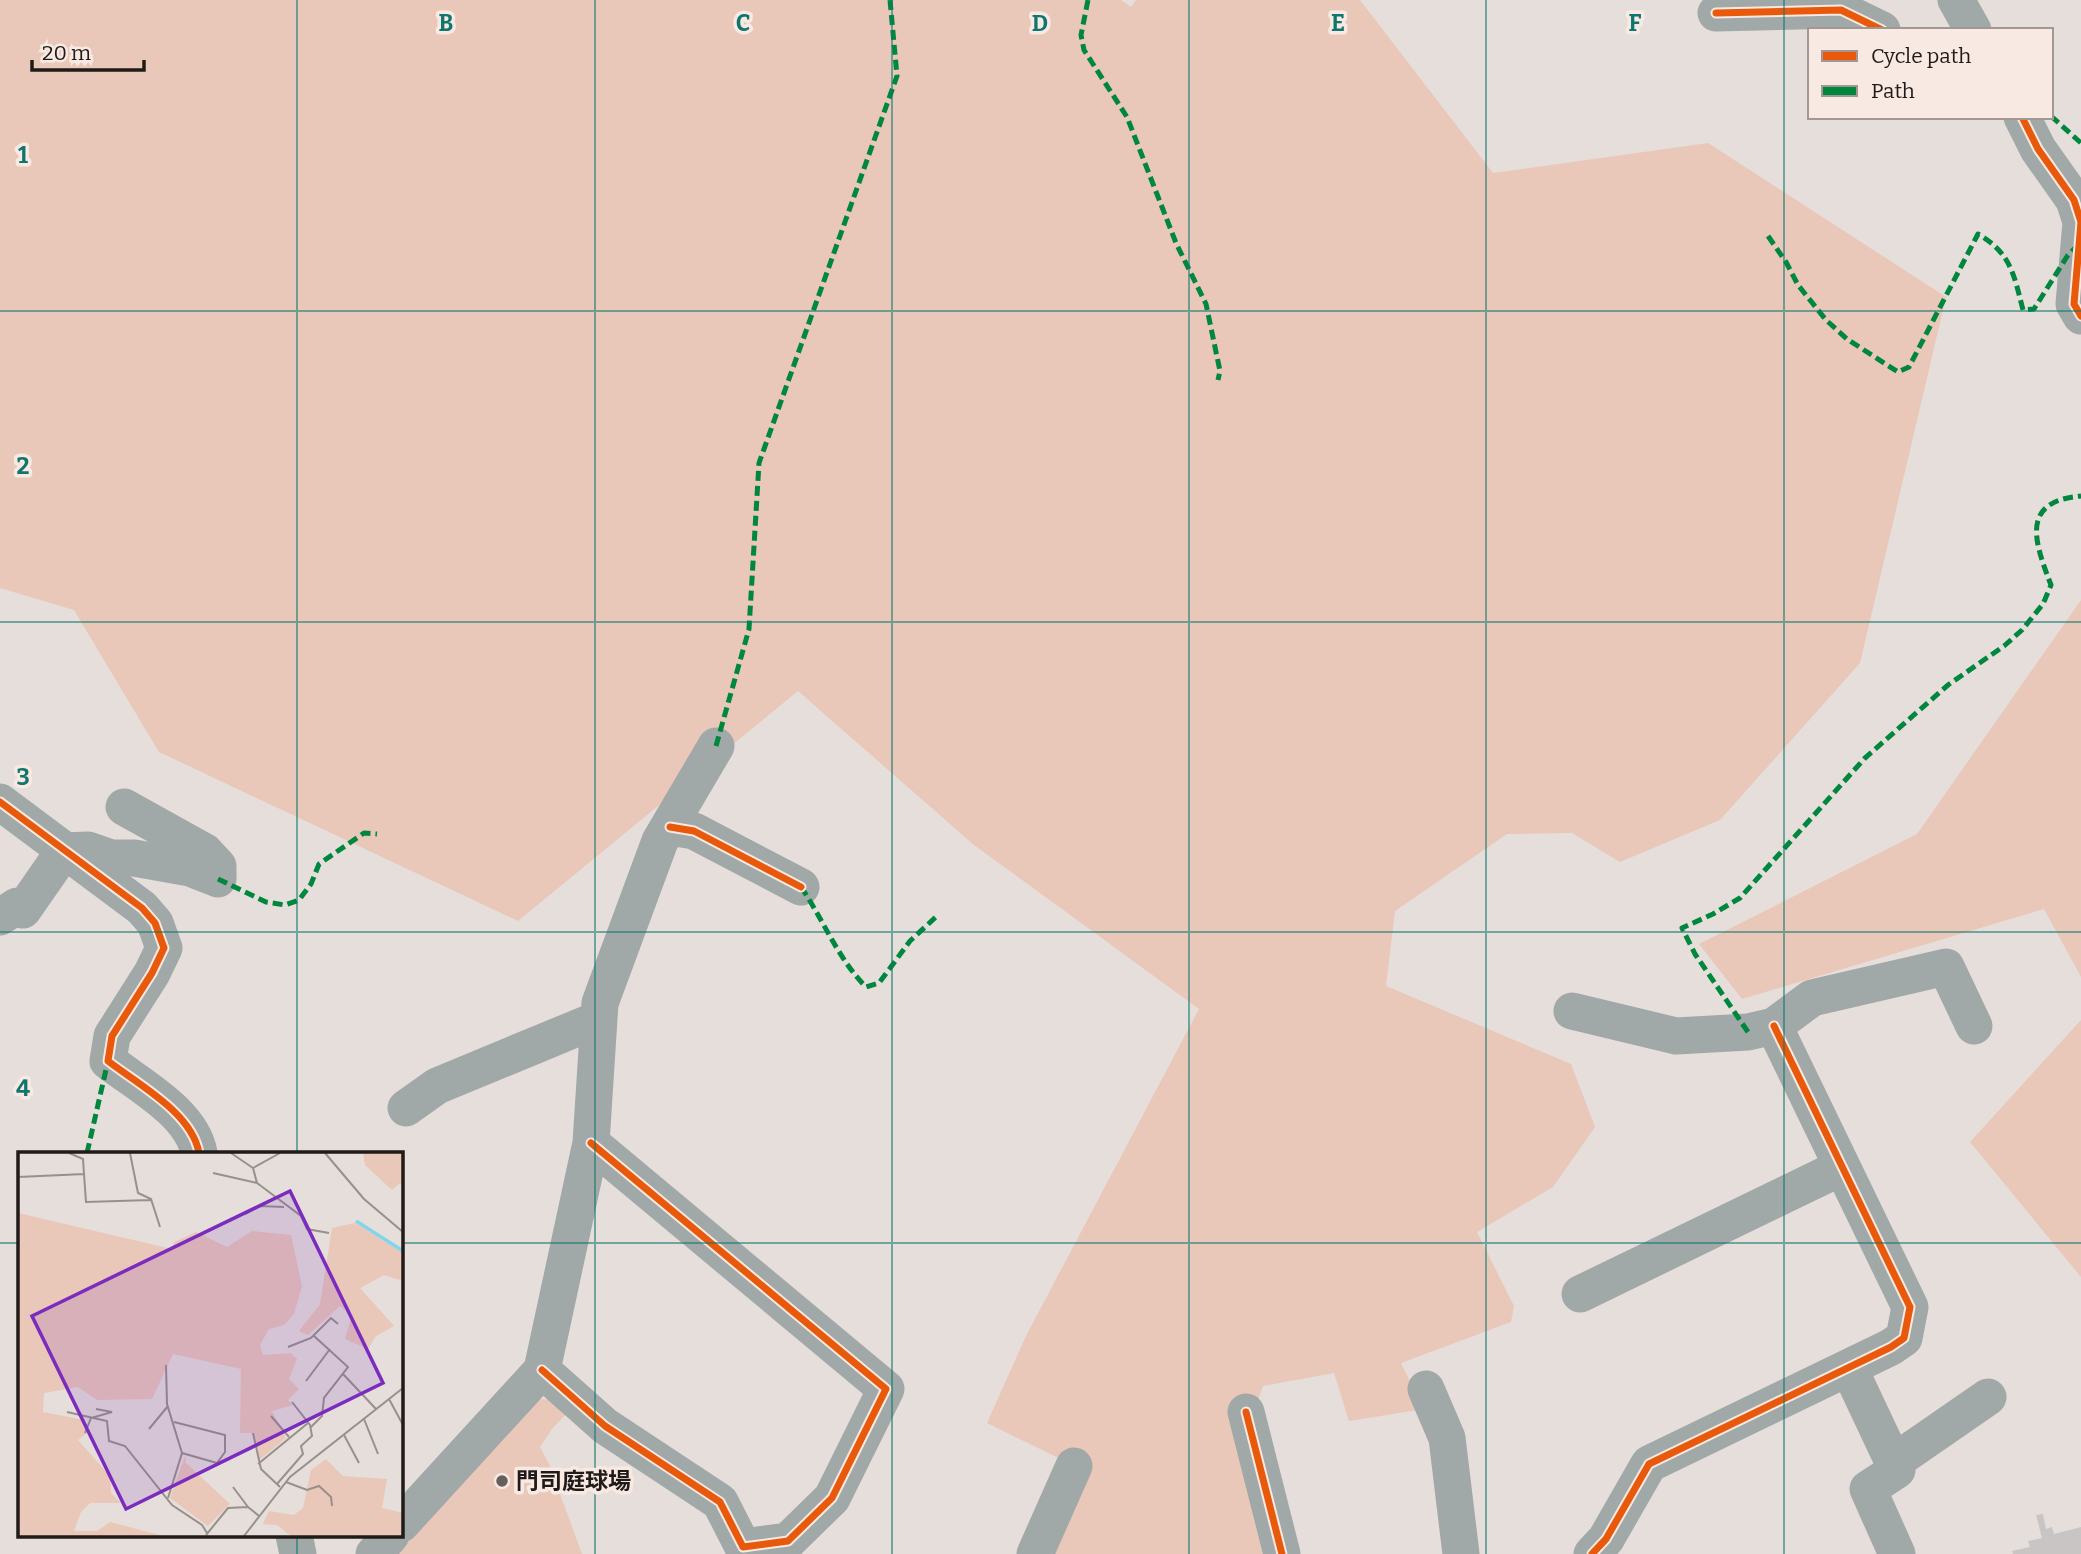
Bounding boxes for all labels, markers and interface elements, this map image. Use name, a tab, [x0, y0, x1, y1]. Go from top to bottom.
text: B	[439, 9, 453, 37]
text: C	[736, 9, 750, 37]
text: D	[1032, 9, 1048, 37]
text: E	[1331, 9, 1345, 37]
text: F	[1629, 9, 1642, 37]
scale bar	[32, 28, 144, 72]
legend	[1808, 28, 2053, 119]
text: 20 m	[42, 40, 91, 66]
text: Cycle path	[1871, 43, 1971, 69]
text: Path	[1871, 78, 1915, 104]
text: 1	[18, 141, 28, 169]
text: 2	[17, 452, 30, 480]
text: 3	[16, 763, 30, 791]
text: 4	[16, 1074, 30, 1102]
inset map	[18, 1152, 402, 1536]
place label: 門司庭球場	[516, 1467, 631, 1495]
marker: 門司庭球場	[494, 1473, 510, 1489]

